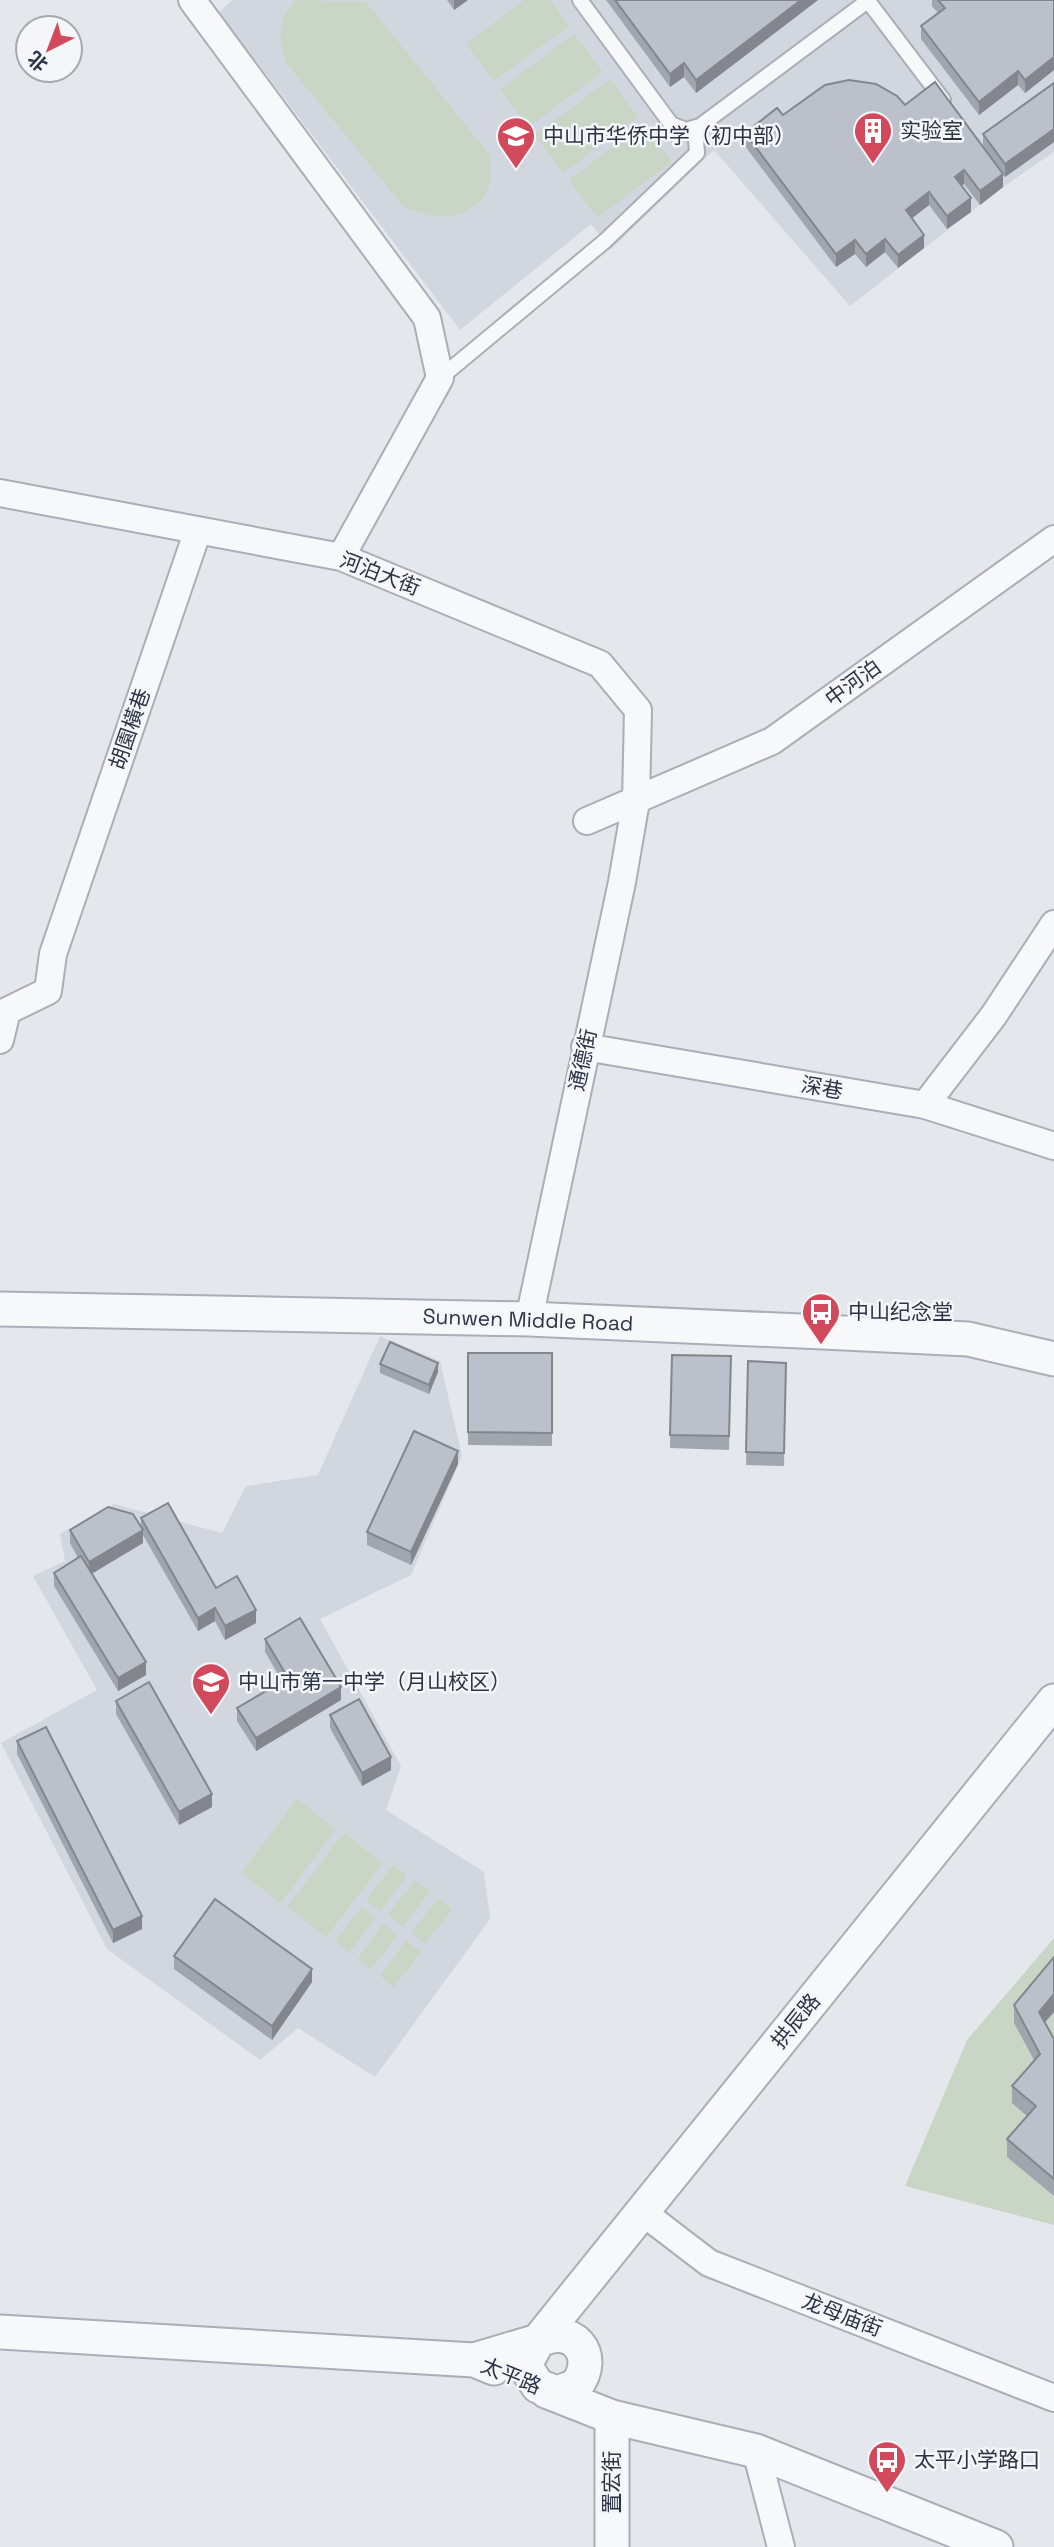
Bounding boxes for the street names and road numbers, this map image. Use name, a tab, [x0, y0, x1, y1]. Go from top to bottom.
street label: 河泊大街	[336, 546, 424, 601]
street label: 中河泊	[819, 653, 886, 712]
street label: 胡園橫巷	[103, 685, 156, 773]
street label: 通德街	[563, 1026, 602, 1094]
street label: 深巷	[799, 1071, 845, 1104]
street label: Sunwen Middle Road	[422, 1302, 634, 1337]
street label: 拱辰路	[765, 1988, 826, 2054]
street label: 龙母庙街	[798, 2287, 886, 2342]
street label: 太平路	[477, 2351, 545, 2400]
street label: 置宏街	[598, 2451, 625, 2514]

